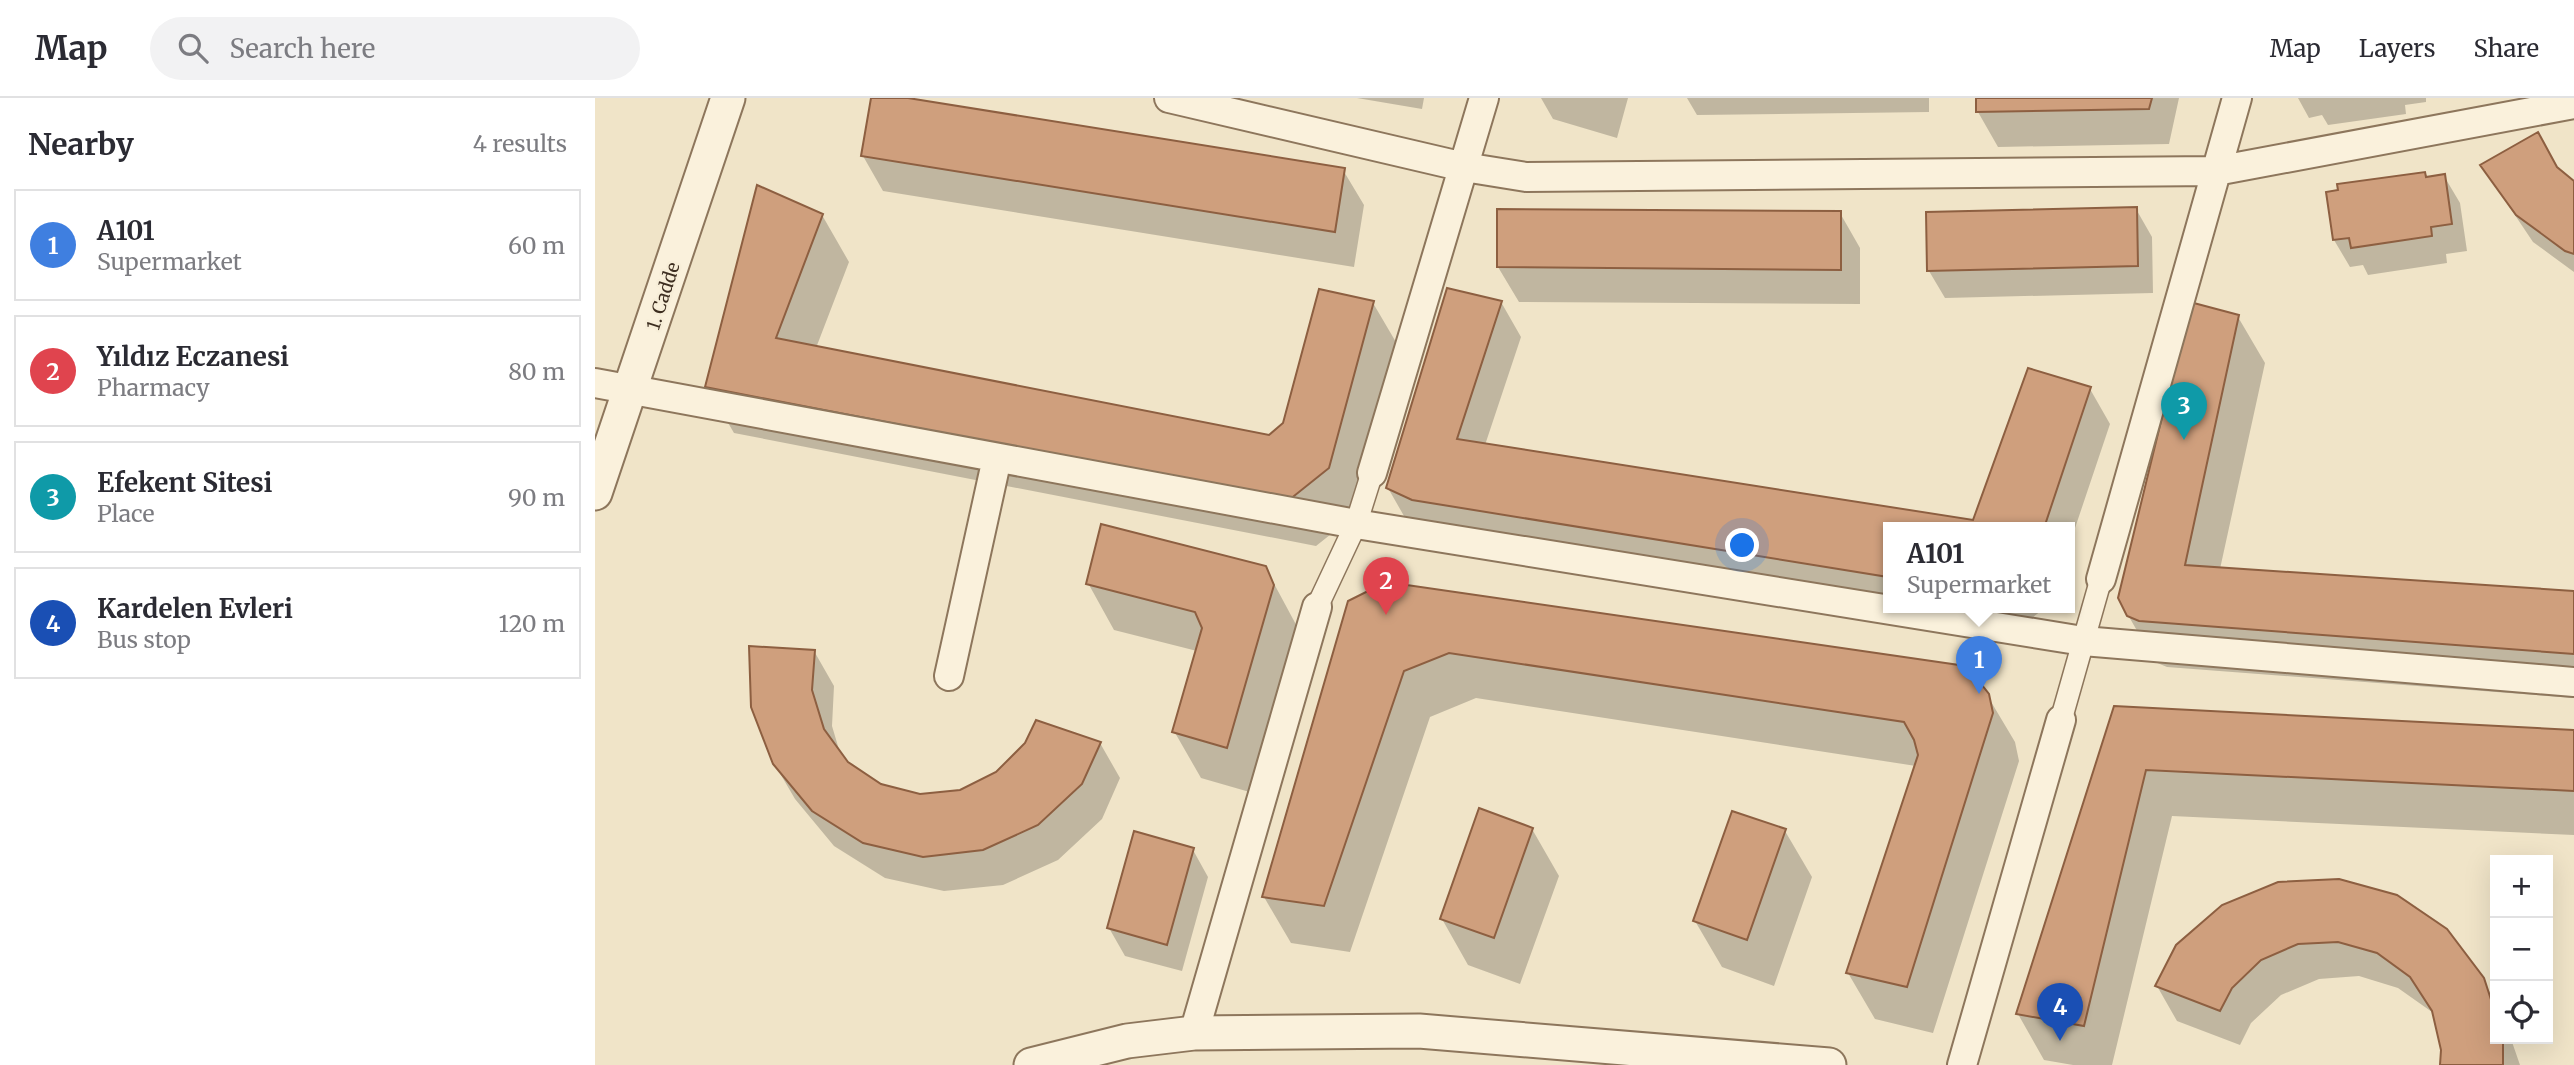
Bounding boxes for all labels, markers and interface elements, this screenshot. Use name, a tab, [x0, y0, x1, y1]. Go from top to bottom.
search box	[150, 17, 640, 80]
text: Map	[35, 28, 108, 69]
icon: search	[174, 29, 212, 67]
text: Search here	[230, 32, 375, 65]
text: Map	[2270, 33, 2321, 64]
text: Layers	[2359, 33, 2435, 64]
text: Share	[2473, 33, 2539, 64]
text: Nearby	[28, 125, 134, 163]
text: 4 results	[473, 129, 567, 158]
text: A101	[97, 214, 155, 247]
text: 1	[48, 231, 58, 260]
text: 60 m	[508, 231, 565, 260]
text: Supermarket	[97, 247, 242, 276]
street label: 1. Cadde	[641, 259, 685, 333]
text: Yıldız Eczanesi	[97, 340, 289, 373]
text: 2	[46, 357, 60, 386]
text: 80 m	[508, 357, 565, 386]
text: Pharmacy	[97, 373, 210, 402]
pin: 3	[2161, 382, 2207, 440]
text: Efekent Sitesi	[97, 466, 272, 499]
text: 3	[46, 483, 60, 512]
text: 90 m	[508, 483, 565, 512]
text: Place	[97, 499, 154, 528]
popup	[1883, 522, 2075, 613]
your location	[1725, 528, 1759, 562]
text: A101	[1907, 537, 1964, 570]
pin: 2	[1363, 557, 1409, 615]
text: Supermarket	[1907, 570, 2051, 599]
text: Kardelen Evleri	[97, 592, 293, 625]
text: 4	[46, 609, 60, 638]
text: 120 m	[499, 609, 565, 638]
text: Bus stop	[97, 625, 191, 654]
pin: 1	[1956, 636, 2002, 694]
map controls	[2490, 855, 2553, 1044]
button: +	[2490, 855, 2553, 918]
button: −	[2490, 918, 2553, 981]
button: locate	[2490, 981, 2553, 1044]
pin: 4	[2037, 983, 2083, 1041]

